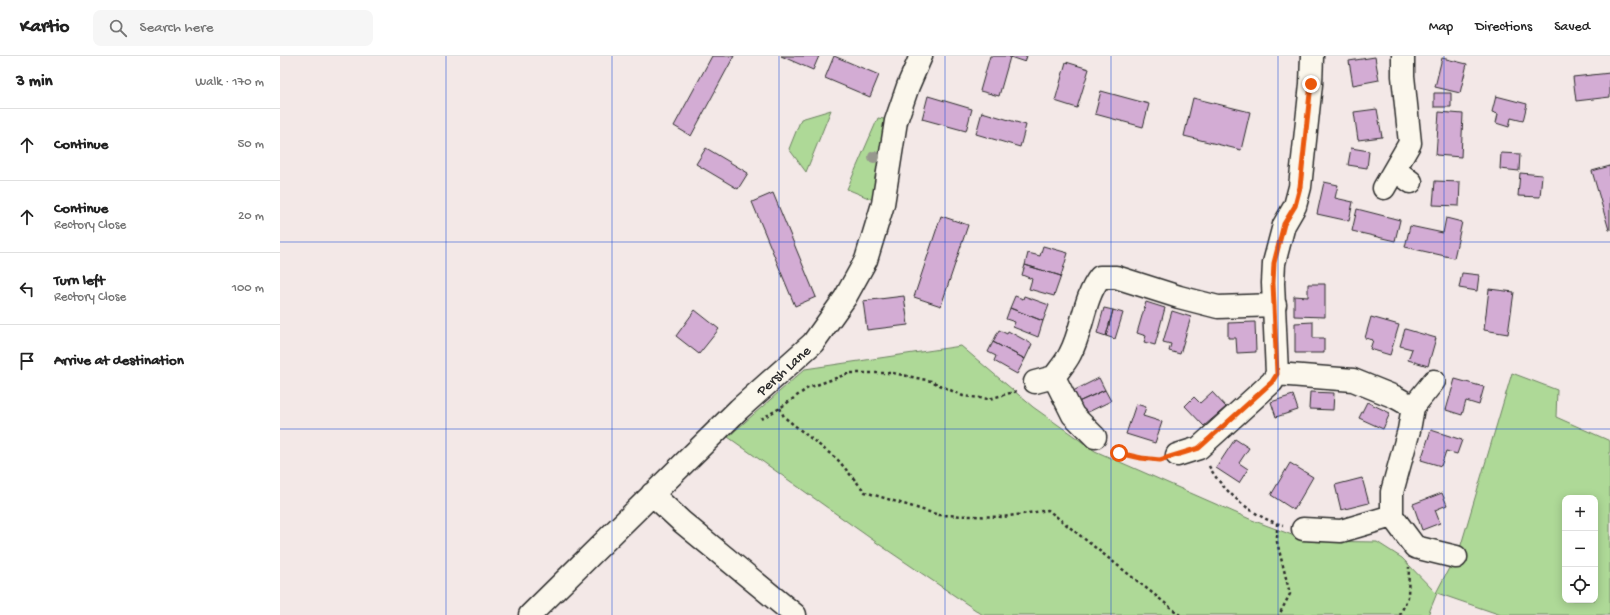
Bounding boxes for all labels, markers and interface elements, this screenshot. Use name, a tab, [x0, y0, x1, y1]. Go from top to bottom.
search box	[93, 10, 373, 46]
text: Kartio	[20, 16, 69, 39]
icon: search	[107, 17, 129, 39]
text: Search here	[139, 19, 213, 37]
text: Map	[1429, 19, 1453, 36]
text: Directions	[1475, 19, 1532, 36]
text: Saved	[1554, 19, 1590, 36]
text: 3 min	[16, 72, 53, 92]
text: Walk · 170 m	[195, 75, 264, 90]
route end	[1302, 75, 1320, 93]
icon: ahead	[16, 134, 38, 156]
text: Continue	[54, 136, 108, 154]
text: 50 m	[237, 137, 264, 152]
text: Continue	[54, 200, 108, 218]
icon: ahead	[16, 206, 38, 228]
text: 20 m	[238, 209, 264, 224]
text: Rectory Close	[54, 218, 126, 233]
text: Turn left	[54, 272, 105, 290]
icon: left	[16, 278, 38, 300]
text: 100 m	[232, 281, 264, 296]
text: Rectory Close	[54, 290, 126, 305]
street label: Persh Lane	[753, 342, 815, 401]
icon: arrive	[16, 350, 38, 372]
text: Arrive at destination	[54, 352, 184, 370]
route start	[1110, 444, 1128, 462]
map controls	[1562, 495, 1598, 603]
button: +	[1562, 495, 1598, 531]
button: −	[1562, 531, 1598, 567]
button: locate	[1562, 567, 1598, 603]

